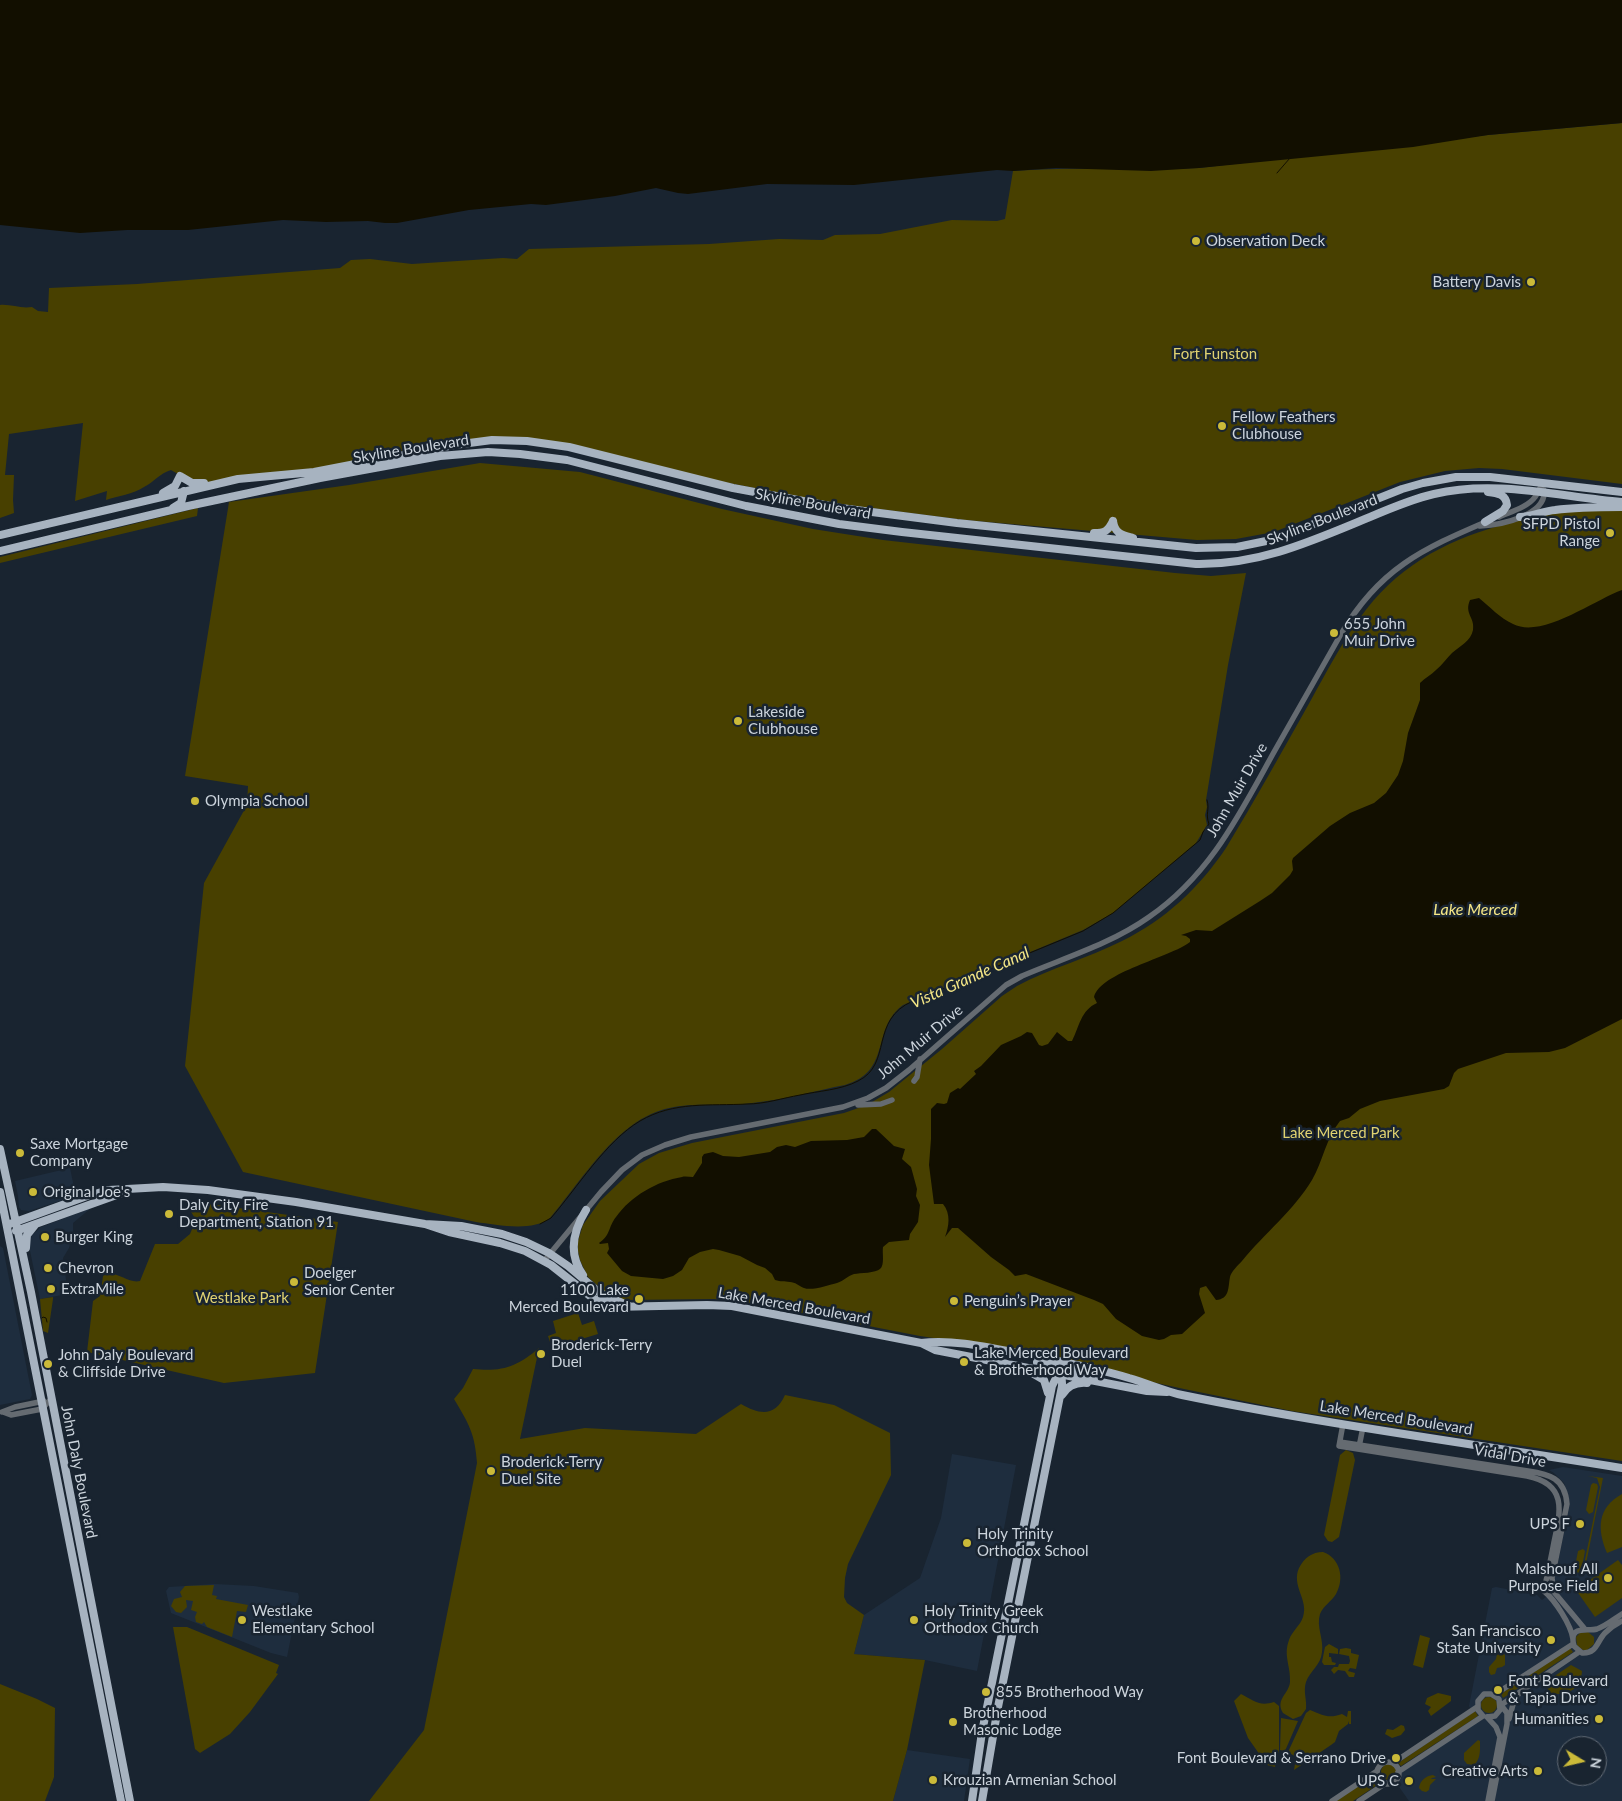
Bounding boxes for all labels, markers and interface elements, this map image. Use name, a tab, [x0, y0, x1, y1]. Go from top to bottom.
place label: Observation Deck	[1206, 232, 1325, 250]
marker: Observation Deck	[1190, 235, 1202, 247]
place label: Battery Davis	[1433, 273, 1521, 291]
marker: Battery Davis	[1525, 276, 1537, 288]
park label: Fort Funston	[1173, 345, 1257, 363]
place label: Fellow Feathers Clubhouse	[1232, 408, 1336, 443]
marker: Fellow Feathers Clubhouse	[1216, 420, 1228, 432]
street label: Skyline Boulevard	[352, 431, 470, 467]
street label: Skyline Boulevard	[754, 485, 872, 523]
street label: Skyline Boulevard	[1264, 491, 1380, 549]
place label: SFPD Pistol Range	[1523, 515, 1600, 550]
marker: SFPD Pistol Range	[1604, 527, 1616, 539]
place label: 655 John Muir Drive	[1344, 615, 1415, 650]
marker: 655 John Muir Drive	[1328, 627, 1340, 639]
place label: Lakeside Clubhouse	[748, 703, 818, 738]
marker: Lakeside Clubhouse	[732, 715, 744, 727]
street label: John Muir Drive	[1203, 740, 1271, 840]
place label: Olympia School	[205, 792, 308, 810]
marker: Olympia School	[189, 795, 201, 807]
water label: Lake Merced	[1433, 900, 1517, 920]
water label: Vista Grande Canal	[908, 943, 1032, 1013]
street label: John Muir Drive	[874, 1001, 966, 1083]
park label: Lake Merced Park	[1282, 1124, 1400, 1142]
place label: Saxe Mortgage Company	[30, 1135, 128, 1170]
marker: Saxe Mortgage Company	[14, 1147, 26, 1159]
place label: Original Joe's	[43, 1183, 130, 1201]
marker: Original Joe's	[27, 1186, 39, 1198]
place label: Daly City Fire Department, Station 91	[179, 1196, 334, 1231]
marker: Daly City Fire Department, Station 91	[163, 1208, 175, 1220]
place label: Burger King	[55, 1228, 133, 1246]
marker: Burger King	[39, 1231, 51, 1243]
place label: Chevron	[58, 1259, 114, 1277]
marker: Chevron	[42, 1262, 54, 1274]
place label: Doelger Senior Center	[304, 1264, 395, 1299]
marker: Doelger Senior Center	[288, 1276, 300, 1288]
place label: ExtraMile	[61, 1280, 124, 1298]
place label: 1100 Lake Merced Boulevard	[509, 1281, 629, 1316]
marker: ExtraMile	[45, 1283, 57, 1295]
street label: Lake Merced Boulevard	[716, 1284, 872, 1328]
park label: Westlake Park	[195, 1289, 289, 1307]
place label: Penguin’s Prayer	[964, 1292, 1072, 1310]
marker: 1100 Lake Merced Boulevard	[633, 1293, 645, 1305]
marker: Penguin’s Prayer	[948, 1295, 960, 1307]
place label: Broderick-Terry Duel	[551, 1336, 652, 1371]
place label: Lake Merced Boulevard & Brotherhood Way	[974, 1344, 1128, 1379]
place label: John Daly Boulevard & Cliffside Drive	[58, 1346, 193, 1381]
marker: Broderick-Terry Duel	[535, 1348, 547, 1360]
marker: Lake Merced Boulevard & Brotherhood Way	[958, 1356, 970, 1368]
marker: John Daly Boulevard & Cliffside Drive	[42, 1358, 54, 1370]
street label: Lake Merced Boulevard	[1318, 1397, 1474, 1439]
street label: John Daly Boulevard	[57, 1404, 101, 1540]
street label: Vidal Drive	[1473, 1441, 1547, 1471]
place label: Broderick-Terry Duel Site	[501, 1453, 602, 1488]
marker: Broderick-Terry Duel Site	[485, 1465, 497, 1477]
place label: UPS F	[1530, 1515, 1570, 1533]
marker: UPS F	[1574, 1518, 1586, 1530]
place label: Holy Trinity Orthodox School	[977, 1525, 1089, 1560]
marker: Holy Trinity Orthodox School	[961, 1537, 973, 1549]
place label: Malshouf All Purpose Field	[1508, 1560, 1598, 1595]
marker: Malshouf All Purpose Field	[1602, 1572, 1614, 1584]
place label: Westlake Elementary School	[252, 1602, 375, 1637]
place label: Holy Trinity Greek Orthodox Church	[924, 1602, 1043, 1637]
marker: Westlake Elementary School	[236, 1614, 248, 1626]
marker: Holy Trinity Greek Orthodox Church	[908, 1614, 920, 1626]
place label: San Francisco State University	[1437, 1622, 1541, 1657]
marker: San Francisco State University	[1545, 1634, 1557, 1646]
place label: Font Boulevard & Tapia Drive	[1508, 1672, 1608, 1707]
place label: 855 Brotherhood Way	[996, 1683, 1143, 1701]
marker: Font Boulevard & Tapia Drive	[1492, 1684, 1504, 1696]
marker: 855 Brotherhood Way	[980, 1686, 992, 1698]
place label: Brotherhood Masonic Lodge	[963, 1704, 1062, 1739]
place label: Humanities	[1514, 1710, 1589, 1728]
marker: Humanities	[1593, 1713, 1605, 1725]
marker: Brotherhood Masonic Lodge	[947, 1716, 959, 1728]
north arrow	[1557, 1736, 1607, 1786]
place label: Font Boulevard & Serrano Drive	[1177, 1749, 1386, 1767]
marker: Font Boulevard & Serrano Drive	[1390, 1752, 1402, 1764]
text: N	[1587, 1757, 1606, 1770]
place label: Creative Arts	[1442, 1762, 1528, 1780]
marker: Creative Arts	[1532, 1765, 1544, 1777]
place label: Krouzian Armenian School	[943, 1771, 1117, 1789]
place label: UPS C	[1357, 1772, 1399, 1790]
marker: Krouzian Armenian School	[927, 1774, 939, 1786]
marker: UPS C	[1403, 1775, 1415, 1787]

